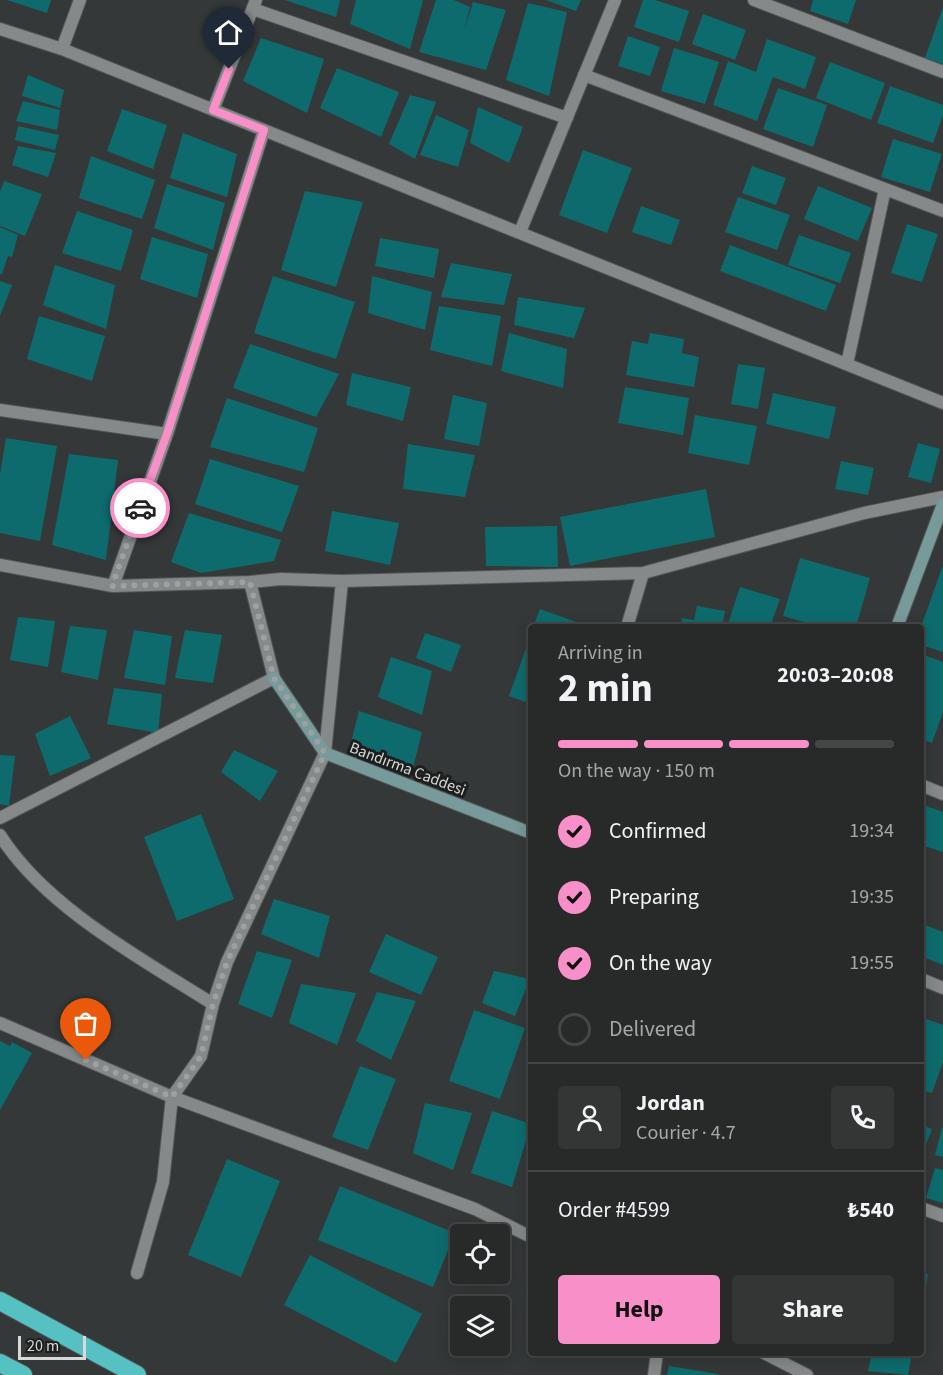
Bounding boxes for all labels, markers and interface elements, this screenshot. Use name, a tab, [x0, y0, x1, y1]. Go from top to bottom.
pin	[203, 7, 254, 69]
icon: home	[212, 16, 245, 49]
courier	[110, 478, 170, 538]
icon: car	[124, 492, 157, 525]
text: Arriving in	[558, 639, 643, 667]
text: 20:03–20:08	[777, 659, 894, 691]
text: 2 min	[558, 661, 653, 717]
street label: Bandırma Caddesi	[346, 737, 469, 801]
text: On the way · 150 m	[558, 757, 715, 785]
icon: check	[558, 815, 591, 848]
text: Confirmed	[609, 815, 706, 847]
text: 19:34	[849, 817, 894, 845]
icon: check	[558, 881, 591, 914]
text: Preparing	[609, 881, 699, 913]
text: 19:35	[849, 883, 894, 911]
icon: check	[558, 947, 591, 980]
text: On the way	[609, 947, 712, 979]
text: 19:55	[849, 949, 894, 977]
pin	[60, 998, 111, 1060]
icon: bag	[69, 1007, 102, 1040]
text: Delivered	[609, 1013, 696, 1045]
button: person	[558, 1086, 621, 1149]
button: phone	[831, 1086, 894, 1149]
text: Jordan	[636, 1087, 705, 1119]
text: Courier · 4.7	[636, 1119, 736, 1147]
text: Order #4599	[558, 1194, 670, 1226]
text: ₺540	[848, 1194, 894, 1226]
map controls	[450, 1224, 510, 1356]
button: locate	[450, 1224, 510, 1284]
button: Help	[558, 1275, 720, 1344]
button: Share	[732, 1275, 894, 1344]
button: layers	[450, 1296, 510, 1356]
scale bar	[18, 1333, 86, 1360]
text: 20 m	[27, 1335, 59, 1357]

